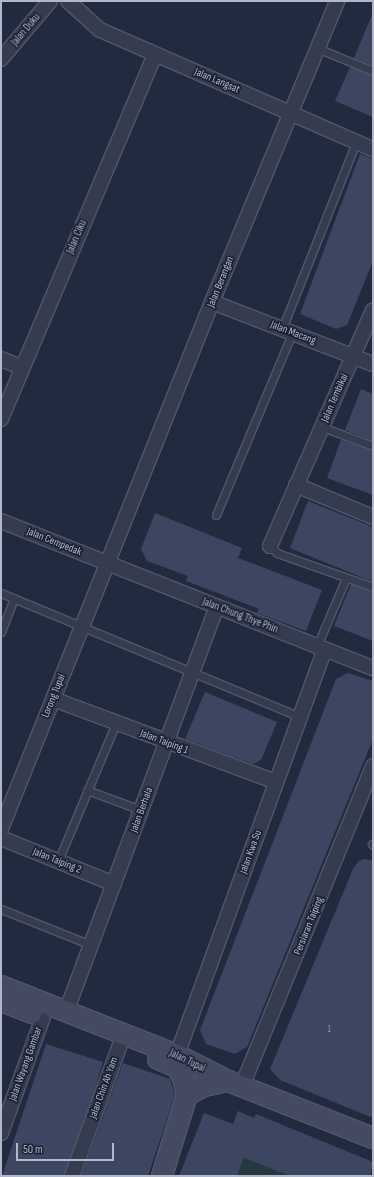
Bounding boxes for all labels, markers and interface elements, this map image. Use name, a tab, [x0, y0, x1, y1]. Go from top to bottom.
street label: Jalan Duku	[9, 11, 43, 49]
street label: Jalan Langsat	[192, 66, 242, 96]
street label: Jalan Ciku	[64, 218, 90, 256]
street label: Jalan Berangan	[205, 255, 237, 309]
street label: Jalan Macang	[268, 318, 318, 348]
street label: Jalan Tembikai	[318, 372, 352, 424]
street label: Jalan Cempedak	[25, 525, 83, 559]
street label: Jalan Chung Thye Phin	[200, 595, 280, 637]
street label: Lorong Tupai	[39, 672, 69, 720]
street label: Jalan Taiping 1	[138, 727, 190, 757]
street label: Jalan Berhala	[128, 786, 156, 834]
street label: Jalan Kwa Su	[237, 828, 265, 876]
street label: Jalan Taiping 2	[31, 845, 83, 877]
street label: Persiaran Taiping	[291, 895, 327, 957]
street label: Jalan Wayang Gambar	[6, 1025, 46, 1103]
house number: 1	[327, 1025, 331, 1035]
street label: Jalan Tupai	[167, 1047, 207, 1075]
street label: Jalan Chin Ah Yam	[87, 1055, 121, 1121]
scale bar	[18, 1135, 116, 1161]
text: 50 m	[23, 1142, 43, 1157]

